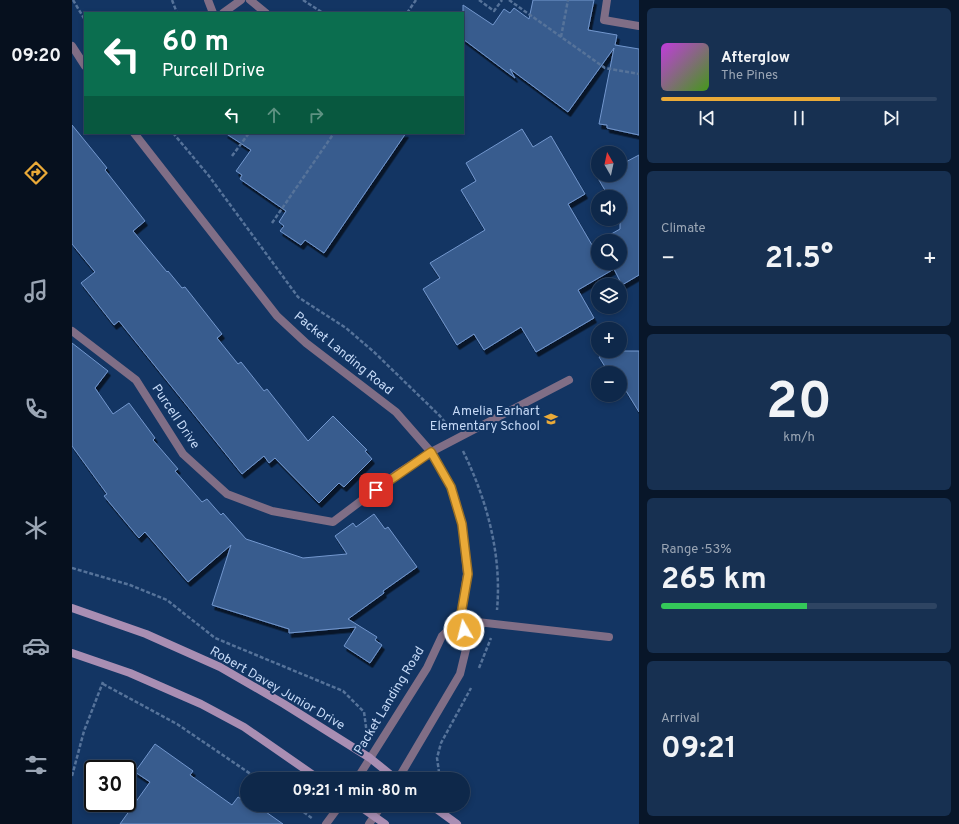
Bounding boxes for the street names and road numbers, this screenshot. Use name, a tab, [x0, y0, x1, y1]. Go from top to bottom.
street label: Packet Landing Road	[290, 309, 396, 399]
street label: Purcell Drive	[148, 382, 202, 452]
street label: Robert Davey Junior Drive	[207, 644, 347, 734]
street label: Packet Landing Road	[351, 644, 429, 758]

